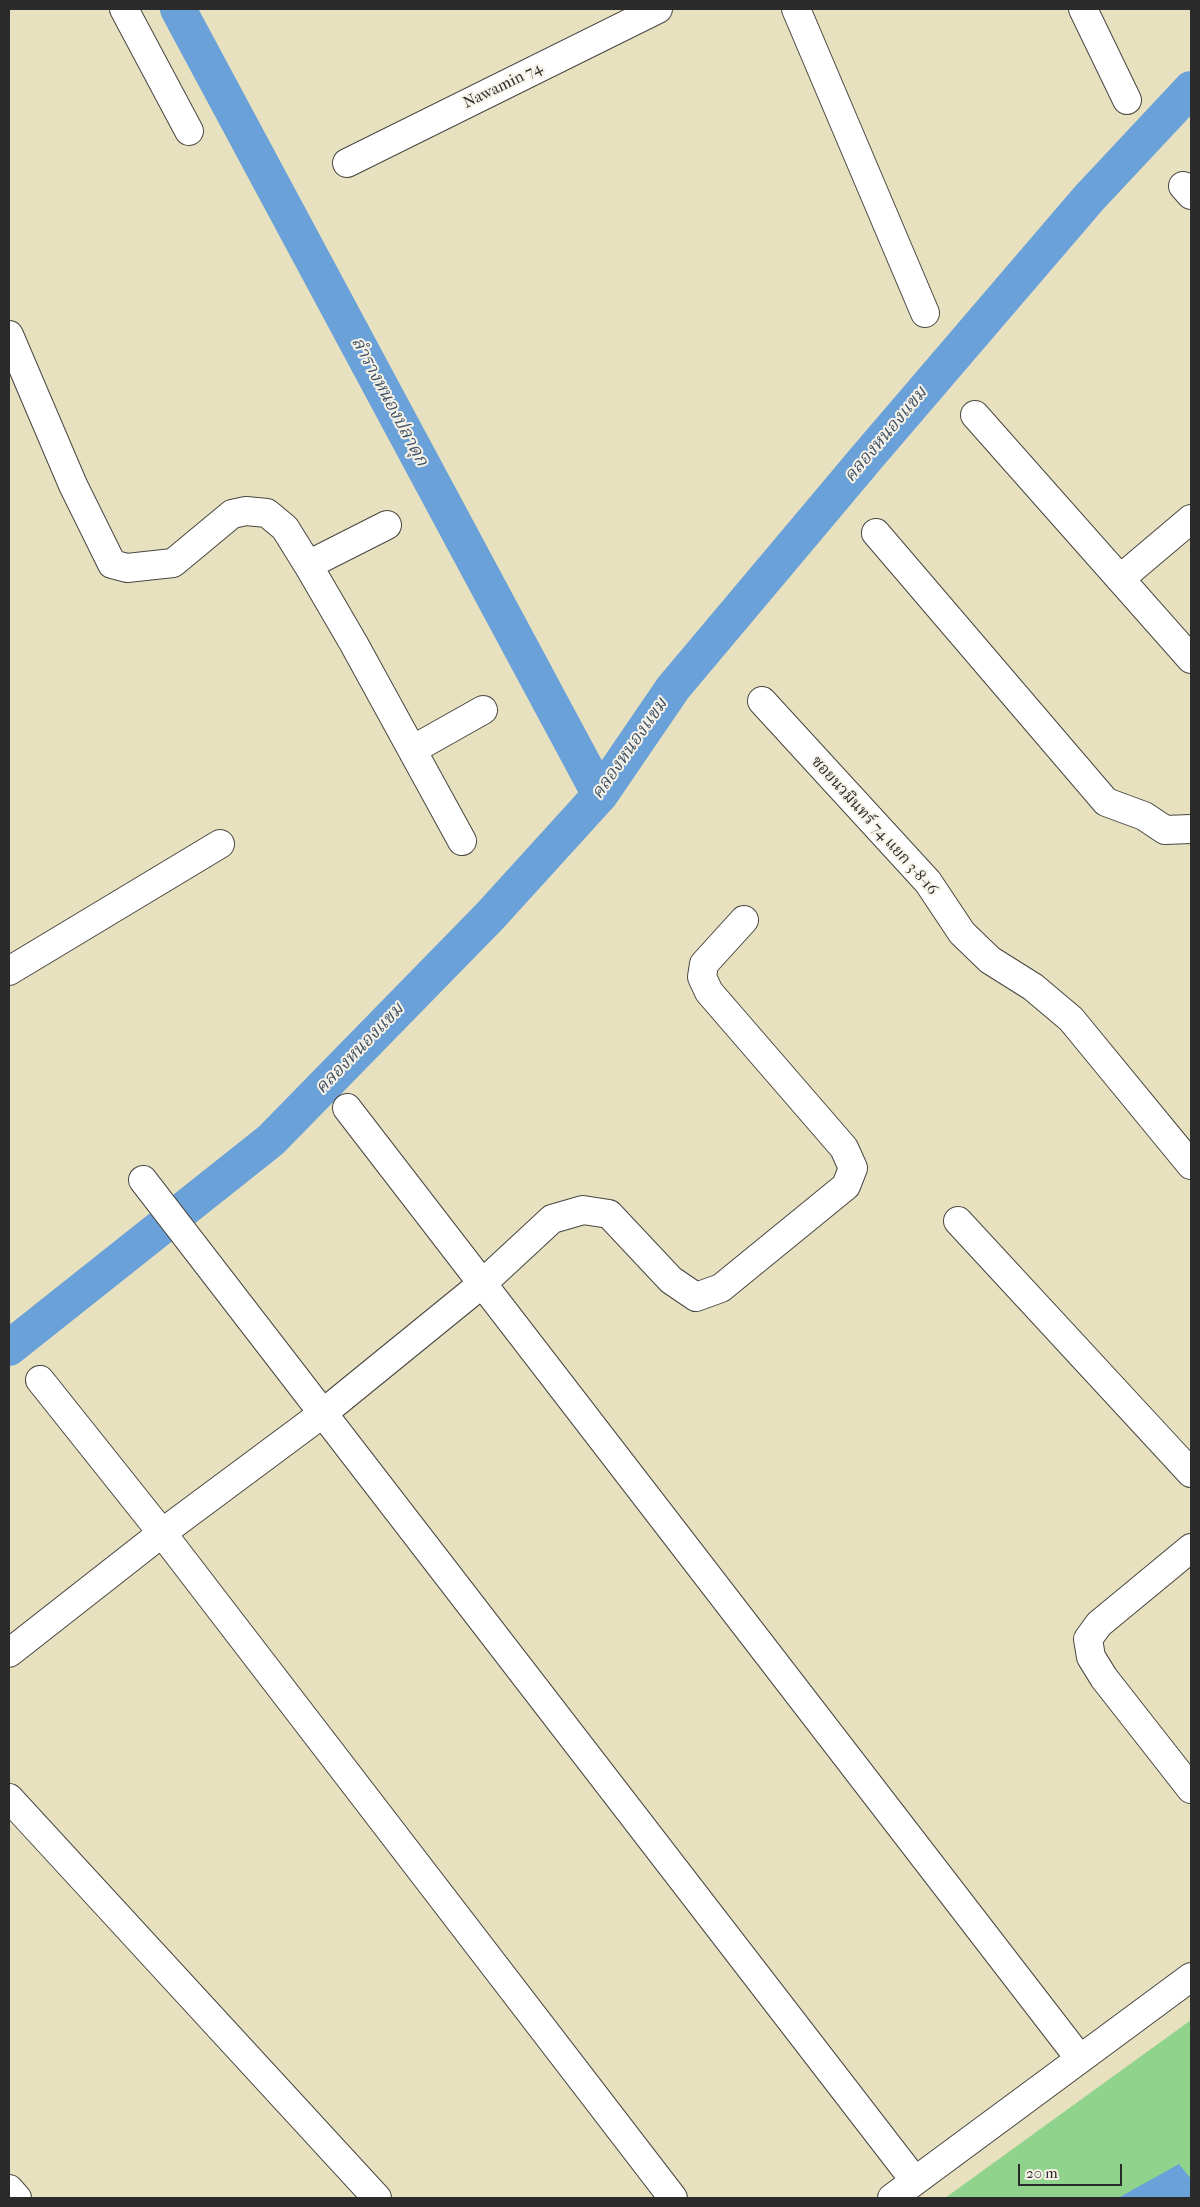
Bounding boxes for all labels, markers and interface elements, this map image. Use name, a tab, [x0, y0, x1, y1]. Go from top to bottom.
street label: Nawamin 74	[460, 59, 546, 113]
water label: ลำรางหนองปลาดุก	[346, 334, 432, 470]
water label: คลองหนองแขม	[840, 383, 932, 487]
water label: คลองหนองแขม	[587, 694, 673, 804]
street label: ซอยนวมินทร์ 74 แยก 3-8-16	[807, 753, 941, 899]
water label: คลองหนองแขม	[311, 999, 409, 1099]
scale bar	[1020, 2154, 1124, 2186]
text: 20 m	[1026, 2164, 1058, 2182]

